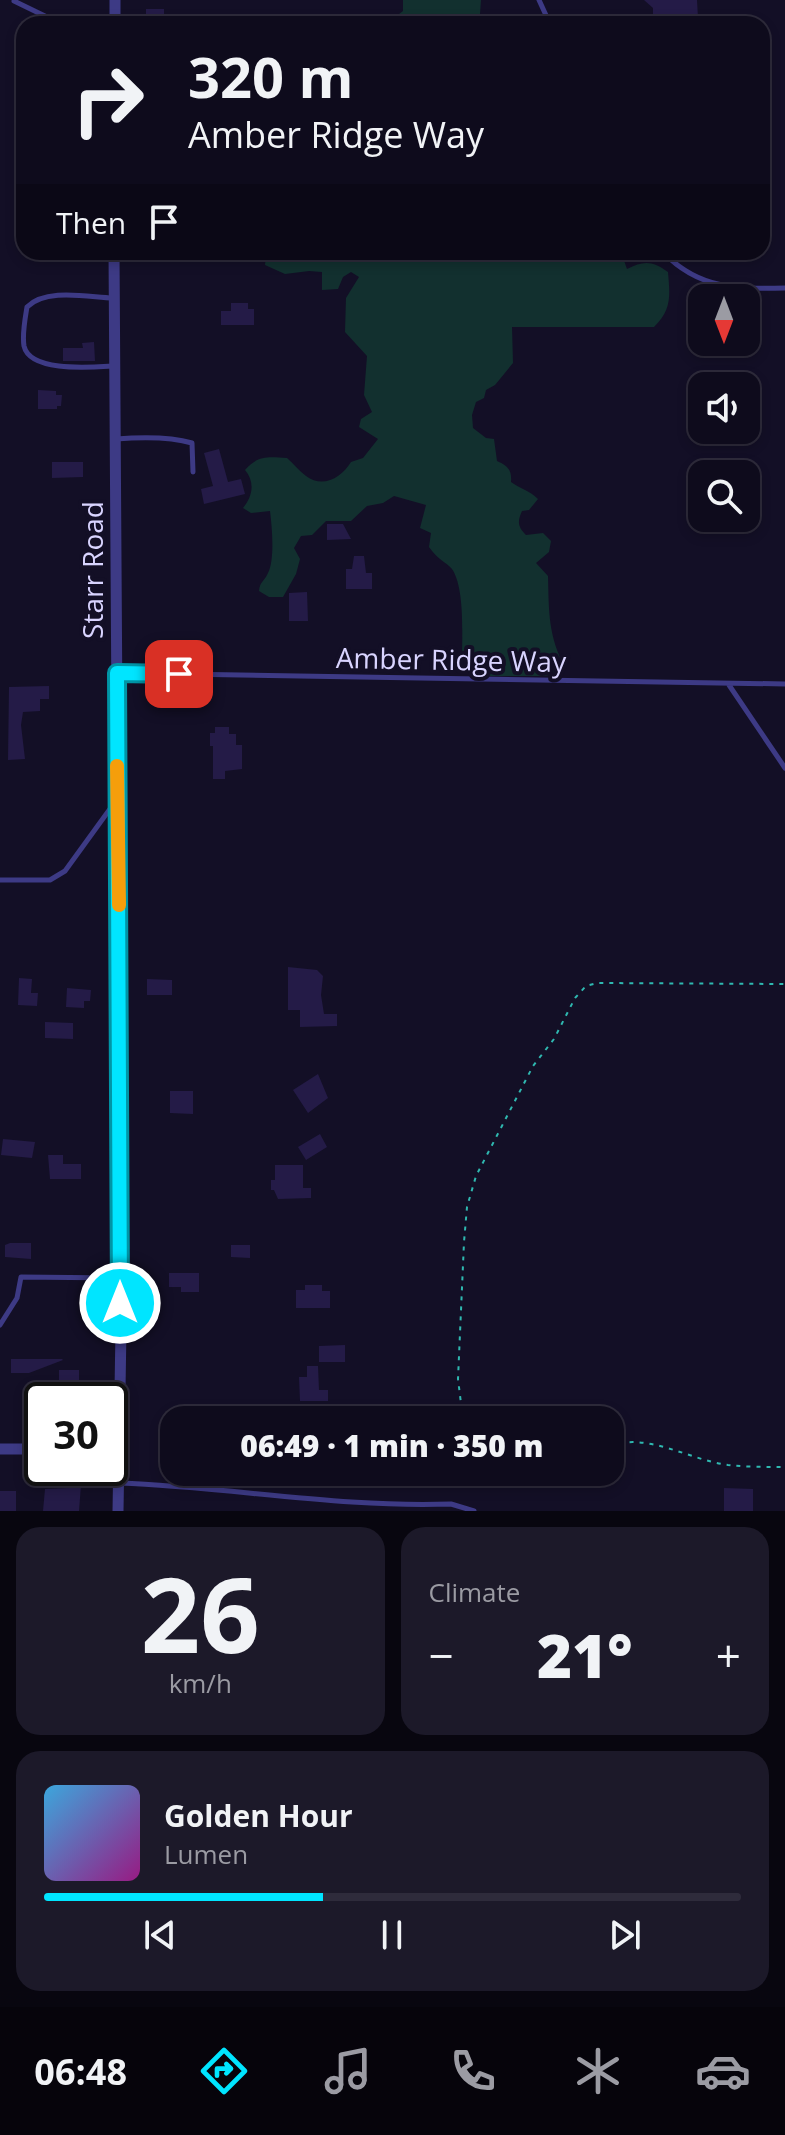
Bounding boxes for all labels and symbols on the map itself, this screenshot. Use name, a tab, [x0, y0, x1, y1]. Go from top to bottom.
north arrow	[688, 284, 760, 356]
street label: Starr Road	[73, 501, 111, 639]
street label: Amber Ridge Way	[336, 638, 567, 680]
pin	[145, 640, 213, 708]
position arrow	[78, 1261, 162, 1345]
speed limit sign: 30	[24, 1382, 128, 1486]

